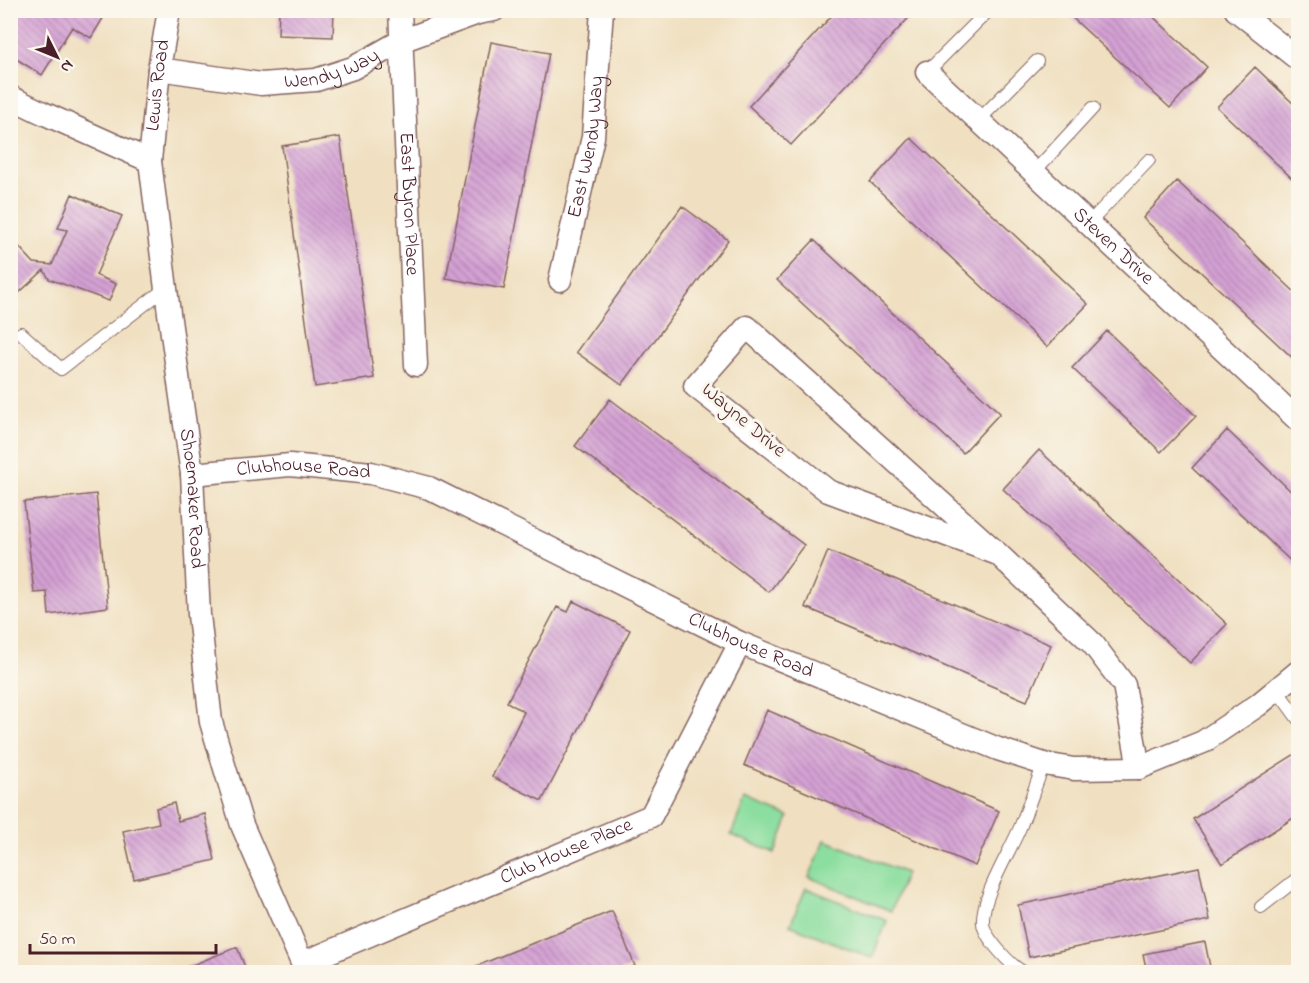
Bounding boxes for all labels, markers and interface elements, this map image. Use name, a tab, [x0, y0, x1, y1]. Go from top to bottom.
north arrow	[27, 27, 87, 87]
street label: Lewis Road	[138, 38, 178, 132]
street label: Wendy Way	[283, 41, 385, 97]
text: N	[54, 54, 79, 78]
street label: East Wendy Way	[560, 75, 612, 221]
street label: East Byron Place	[391, 132, 426, 276]
street label: Steven Drive	[1066, 201, 1160, 292]
street label: Wayne Drive	[694, 377, 792, 465]
street label: Shoemaker Road	[171, 426, 211, 569]
street label: Clubhouse Road	[235, 450, 372, 487]
street label: Clubhouse Road	[683, 605, 818, 686]
street label: Club House Place	[496, 811, 637, 893]
scale bar	[30, 917, 216, 955]
text: 50 m	[39, 927, 76, 953]

